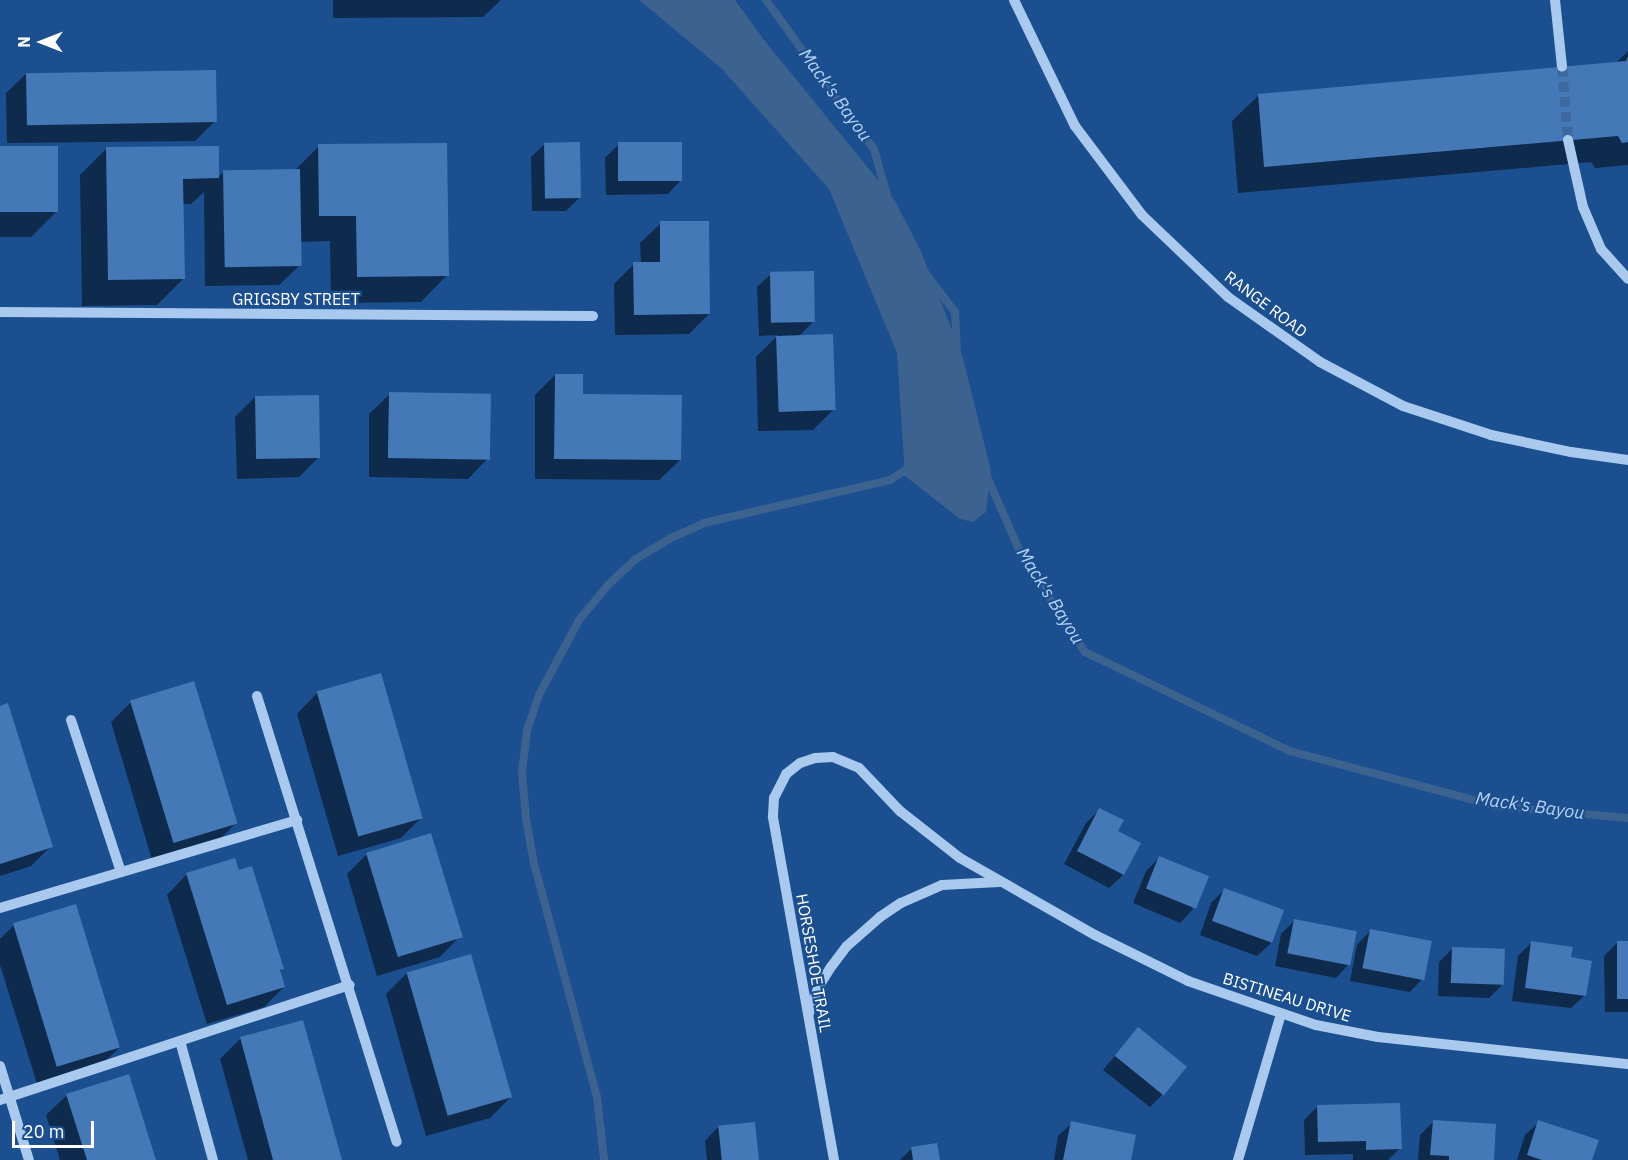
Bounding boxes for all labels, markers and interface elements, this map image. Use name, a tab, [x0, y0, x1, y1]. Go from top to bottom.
north arrow	[12, 12, 72, 72]
text: N	[14, 36, 34, 48]
water label: Mack's Bayou	[794, 44, 876, 146]
street label: RANGE ROAD	[1221, 267, 1311, 341]
street label: GRIGSBY STREET	[232, 289, 360, 309]
water label: Mack's Bayou	[1012, 544, 1088, 648]
water label: Mack's Bayou	[1474, 788, 1586, 824]
street label: HORSESHOE TRAIL	[792, 892, 836, 1034]
street label: BISTINEAU DRIVE	[1221, 968, 1353, 1026]
scale bar	[15, 1109, 98, 1147]
text: 20 m	[23, 1120, 65, 1143]

